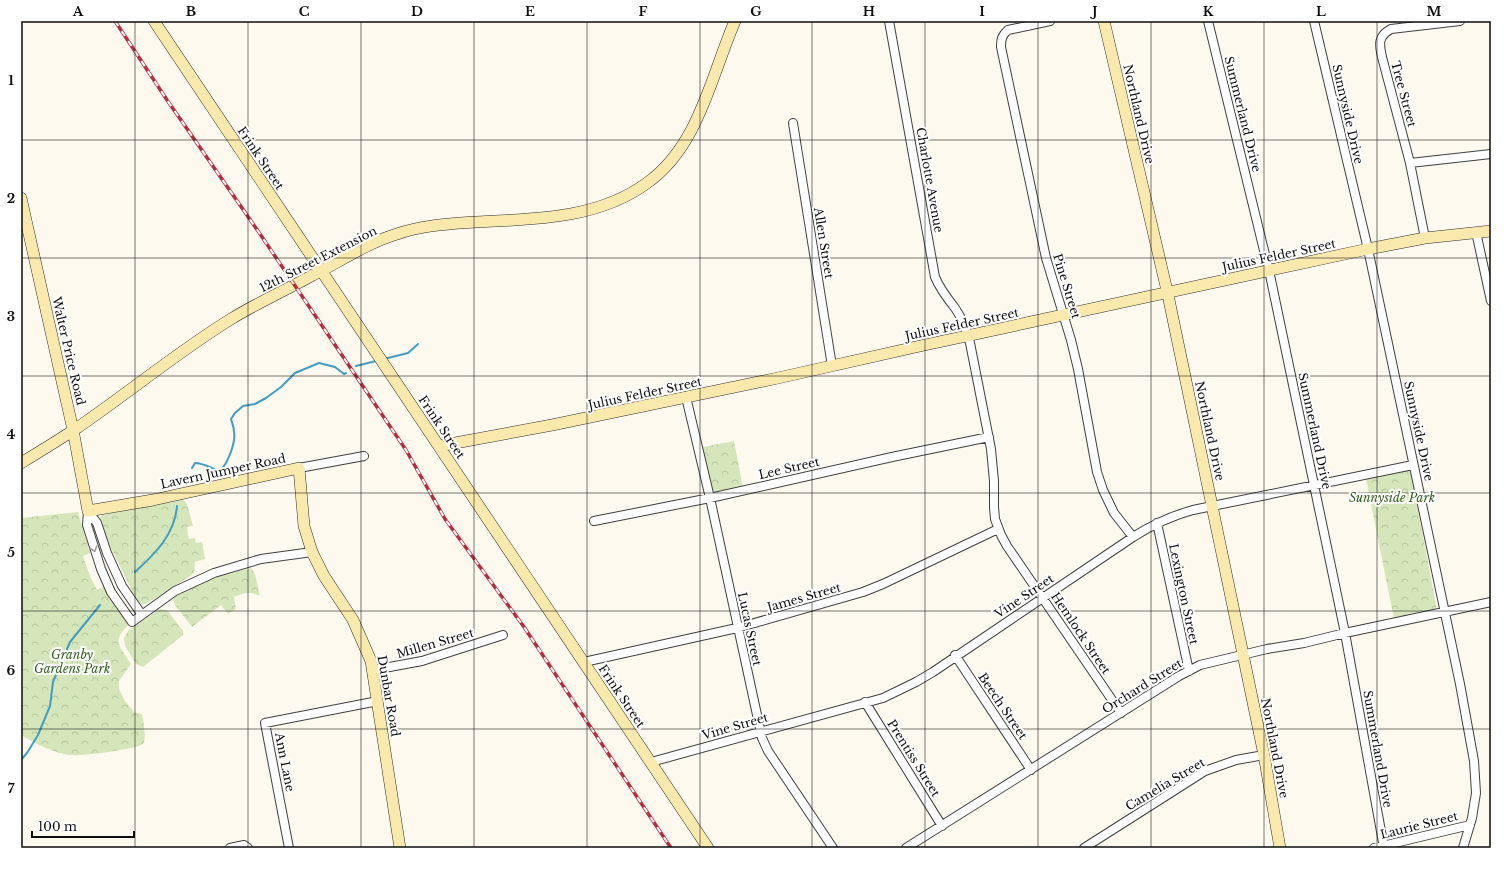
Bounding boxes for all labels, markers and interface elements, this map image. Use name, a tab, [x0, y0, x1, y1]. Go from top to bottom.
text: A	[72, 3, 84, 20]
text: B	[186, 3, 196, 20]
text: C	[299, 3, 310, 20]
text: D	[411, 3, 423, 20]
text: E	[525, 3, 535, 20]
text: F	[639, 3, 648, 20]
text: G	[750, 3, 762, 20]
text: H	[863, 3, 875, 20]
text: I	[979, 3, 985, 20]
text: J	[1089, 3, 1098, 20]
text: K	[1203, 3, 1214, 20]
text: L	[1316, 3, 1326, 20]
text: M	[1427, 3, 1442, 20]
street label: Summerland Drive	[1221, 55, 1265, 174]
street label: Tree Street	[1388, 59, 1420, 129]
street label: Northland Drive	[1120, 63, 1158, 165]
street label: Sunnyside Drive	[1329, 63, 1367, 165]
text: 1	[8, 72, 14, 89]
street label: Frink Street	[234, 124, 288, 193]
street label: Charlotte Avenue	[913, 126, 947, 234]
text: 2	[7, 190, 15, 207]
street label: Allen Street	[811, 205, 837, 280]
street label: 12th Street Extension	[257, 223, 379, 295]
street label: Julius Felder Street	[1219, 236, 1338, 275]
street label: Pine Street	[1050, 252, 1084, 321]
street label: Walter Price Road	[49, 294, 89, 407]
street label: Julius Felder Street	[902, 305, 1021, 344]
text: 3	[7, 308, 15, 325]
street label: Summerland Drive	[1295, 371, 1335, 491]
street label: Julius Felder Street	[585, 374, 704, 413]
street label: Northland Drive	[1192, 380, 1228, 482]
street label: Sunnyside Drive	[1401, 380, 1437, 482]
street label: Frink Street	[415, 393, 469, 462]
text: 4	[7, 426, 16, 443]
street label: Lavern Jumper Road	[159, 450, 287, 492]
street label: Lee Street	[757, 454, 821, 482]
park label: Sunnyside Park	[1349, 490, 1435, 505]
street label: Lexington Street	[1166, 542, 1202, 646]
text: 5	[7, 544, 15, 561]
one-way arrow	[89, 546, 98, 553]
street label: Vine Street	[991, 570, 1057, 622]
street label: James Street	[764, 579, 843, 615]
street label: Hemlock Street	[1048, 589, 1114, 677]
street label: Lucas Street	[735, 591, 765, 668]
street label: Millen Street	[395, 625, 476, 661]
park label: Granby Gardens Park	[34, 647, 110, 676]
street label: Dunbar Road	[374, 654, 404, 738]
street label: Orchard Street	[1099, 655, 1185, 717]
text: 6	[7, 662, 16, 679]
street label: Frink Street	[595, 662, 649, 731]
street label: Beech Street	[975, 670, 1031, 743]
street label: Summerland Drive	[1360, 689, 1396, 809]
street label: Northland Drive	[1258, 697, 1292, 799]
street label: Vine Street	[699, 709, 770, 743]
street label: Prentiss Street	[884, 717, 944, 800]
street label: Ann Lane	[272, 730, 298, 793]
street label: Camelia Street	[1123, 754, 1208, 814]
text: 7	[8, 780, 15, 797]
street label: Laurie Street	[1379, 808, 1460, 842]
scale bar	[32, 813, 134, 839]
text: 100 m	[38, 819, 77, 834]

